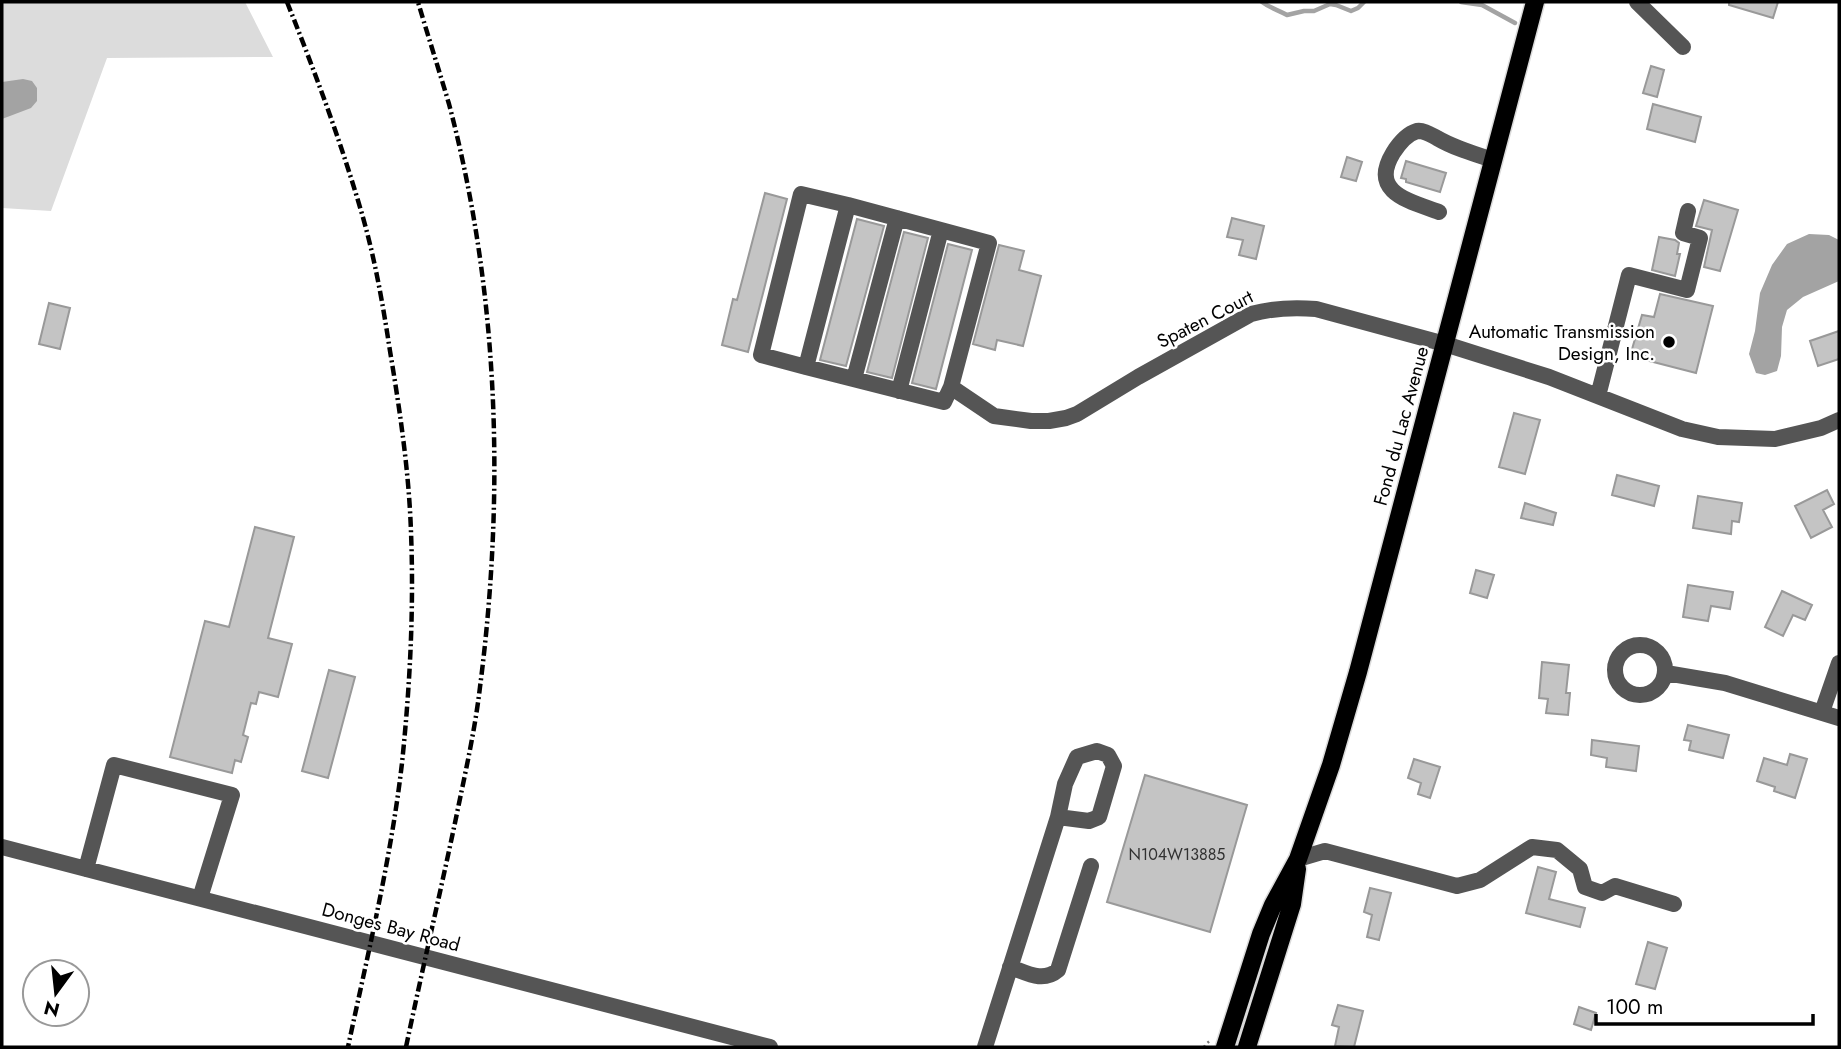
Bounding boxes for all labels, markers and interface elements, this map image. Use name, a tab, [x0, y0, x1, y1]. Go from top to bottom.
street label: Spaten Court	[1152, 283, 1258, 355]
place label: Automatic Transmission Design, Inc.	[1469, 318, 1655, 367]
marker: Automatic Transmission Design, Inc.	[1661, 334, 1677, 350]
street label: Fond du Lac Avenue	[1367, 343, 1435, 509]
house number: N104W13885	[1129, 843, 1225, 866]
street label: Donges Bay Road	[319, 896, 463, 958]
north arrow	[21, 958, 91, 1028]
scale bar	[1596, 982, 1813, 1026]
text: 100 m	[1606, 992, 1663, 1022]
text: N	[41, 994, 63, 1024]

